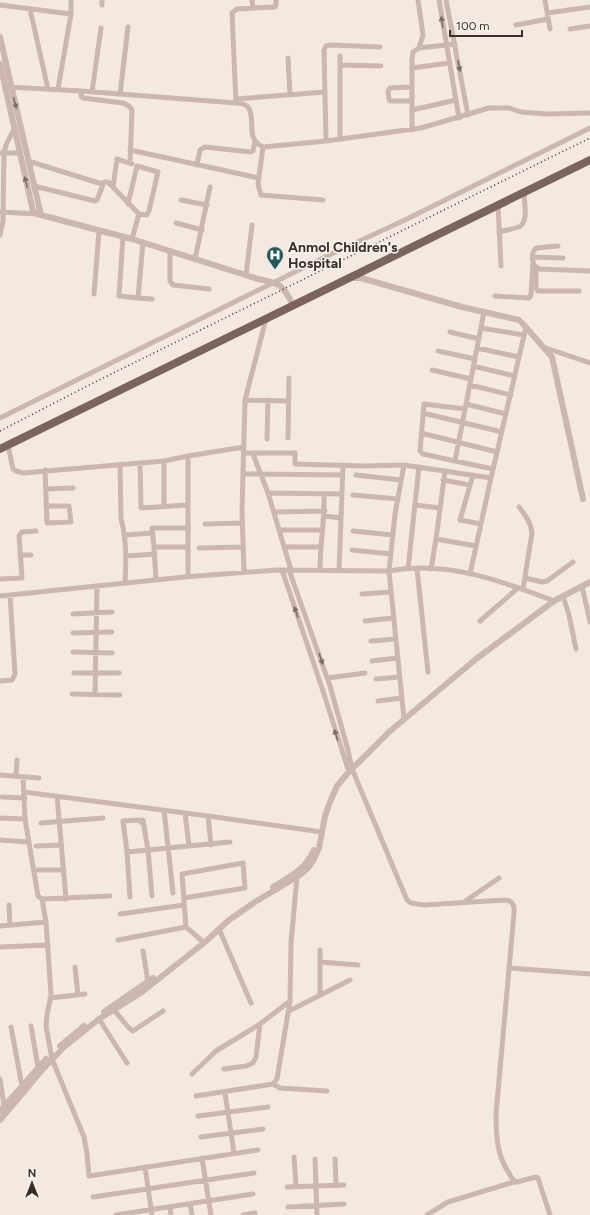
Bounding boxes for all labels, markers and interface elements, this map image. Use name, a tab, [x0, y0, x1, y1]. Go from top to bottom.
scale bar	[450, 12, 522, 38]
one-way arrow	[439, 16, 445, 28]
text: 100 m	[456, 19, 490, 33]
one-way arrow	[456, 60, 462, 72]
one-way arrow	[12, 97, 18, 109]
one-way arrow	[23, 176, 29, 188]
place label: Anmol Children's Hospital	[288, 239, 398, 272]
hospital icon: Anmol Children's Hospital	[265, 245, 285, 270]
one-way arrow	[293, 605, 299, 617]
one-way arrow	[318, 653, 324, 665]
one-way arrow	[333, 729, 339, 741]
north arrow	[12, 1163, 52, 1203]
text: N	[28, 1167, 36, 1180]

